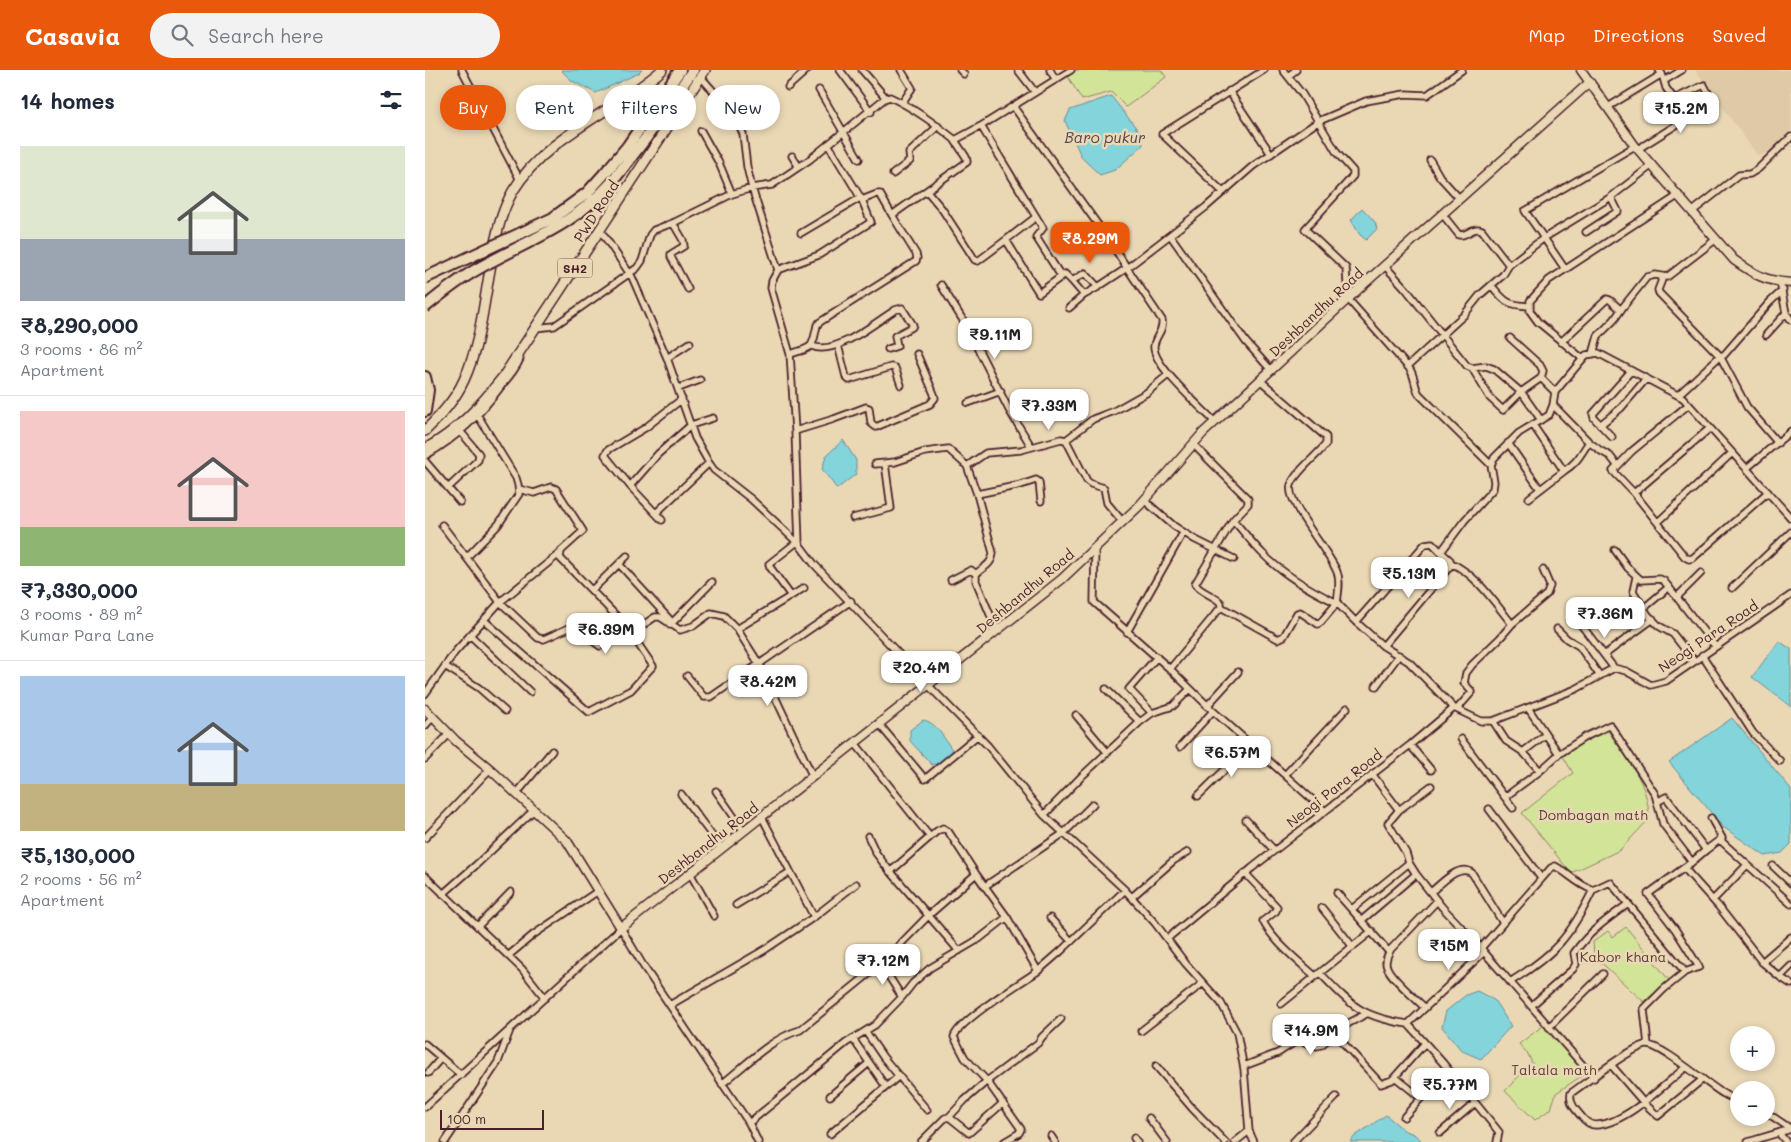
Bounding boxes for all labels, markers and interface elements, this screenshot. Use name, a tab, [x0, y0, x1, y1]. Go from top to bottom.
search box	[150, 13, 500, 58]
text: Casavia	[25, 20, 120, 51]
icon: search	[168, 21, 196, 49]
text: Search here	[208, 23, 324, 48]
text: Map	[1528, 23, 1565, 47]
text: Directions	[1593, 23, 1685, 47]
text: Saved	[1713, 23, 1766, 47]
chip: Buy	[440, 85, 506, 130]
chip: Rent	[516, 85, 593, 130]
chip: Filters	[603, 85, 696, 130]
chip: New	[706, 85, 780, 130]
icon: filters	[377, 86, 405, 114]
text: 14 homes	[20, 87, 115, 114]
pin: ₹15.2M	[1640, 92, 1722, 134]
text: ₹15.2M	[1654, 97, 1708, 118]
water label: Baro pukur	[1064, 127, 1146, 147]
street label: PWD Road	[569, 176, 623, 245]
icon: home	[168, 178, 258, 268]
pin: ₹8.29M	[1049, 222, 1131, 264]
text: ₹8.29M	[1062, 227, 1118, 248]
road number: SH2	[557, 258, 593, 278]
street label: Deshbandhu Road	[1265, 263, 1367, 361]
text: ₹8,290,000	[20, 311, 138, 338]
pin: ₹9.11M	[954, 318, 1036, 360]
text: ₹9.11M	[969, 323, 1021, 344]
text: 3 rooms · 86 m²	[20, 338, 143, 359]
text: Apartment	[20, 359, 105, 380]
pin: ₹7.33M	[1008, 388, 1090, 431]
text: ₹7.33M	[1021, 394, 1077, 415]
icon: home	[168, 444, 258, 534]
street label: Deshbandhu Road	[972, 544, 1078, 638]
pin: ₹5.13M	[1368, 556, 1450, 599]
text: ₹5.13M	[1382, 562, 1436, 583]
text: ₹7,330,000	[20, 576, 138, 603]
street label: Neogi Para Road	[1654, 595, 1762, 676]
pin: ₹7.36M	[1564, 596, 1646, 639]
text: ₹7.36M	[1577, 602, 1633, 623]
text: 3 rooms · 89 m²	[20, 603, 142, 624]
pin: ₹6.39M	[565, 612, 647, 655]
text: ₹6.39M	[577, 618, 635, 639]
text: Kumar Para Lane	[20, 624, 154, 645]
pin: ₹20.4M	[880, 650, 962, 693]
text: ₹20.4M	[892, 656, 950, 677]
pin: ₹8.42M	[727, 664, 809, 707]
text: ₹8.42M	[739, 670, 797, 691]
icon: home	[168, 709, 258, 799]
pin: ₹6.57M	[1191, 736, 1273, 778]
text: ₹6.57M	[1204, 741, 1260, 762]
street label: Neogi Para Road	[1282, 745, 1386, 831]
street label: Deshbandhu Road	[654, 798, 762, 888]
park label: Dombagan math	[1538, 805, 1648, 824]
text: ₹5,130,000	[20, 841, 135, 868]
text: 2 rooms · 56 m²	[20, 868, 142, 889]
text: Apartment	[20, 889, 105, 910]
pin: ₹15M	[1419, 928, 1479, 971]
text: ₹15M	[1429, 934, 1469, 955]
pin: ₹7.12M	[842, 944, 924, 986]
park label: Kabor khana	[1580, 947, 1666, 966]
text: ₹7.12M	[856, 949, 910, 970]
pin: ₹14.9M	[1270, 1014, 1352, 1056]
text: ₹14.9M	[1283, 1019, 1339, 1040]
map controls	[1730, 1026, 1775, 1126]
button: +	[1730, 1026, 1775, 1071]
park label: Taltala math	[1511, 1060, 1597, 1079]
pin: ₹5.77M	[1409, 1068, 1491, 1110]
text: ₹5.77M	[1422, 1073, 1478, 1094]
button: −	[1730, 1081, 1775, 1126]
scale bar	[440, 1107, 544, 1130]
text: 100 m	[447, 1109, 486, 1128]

